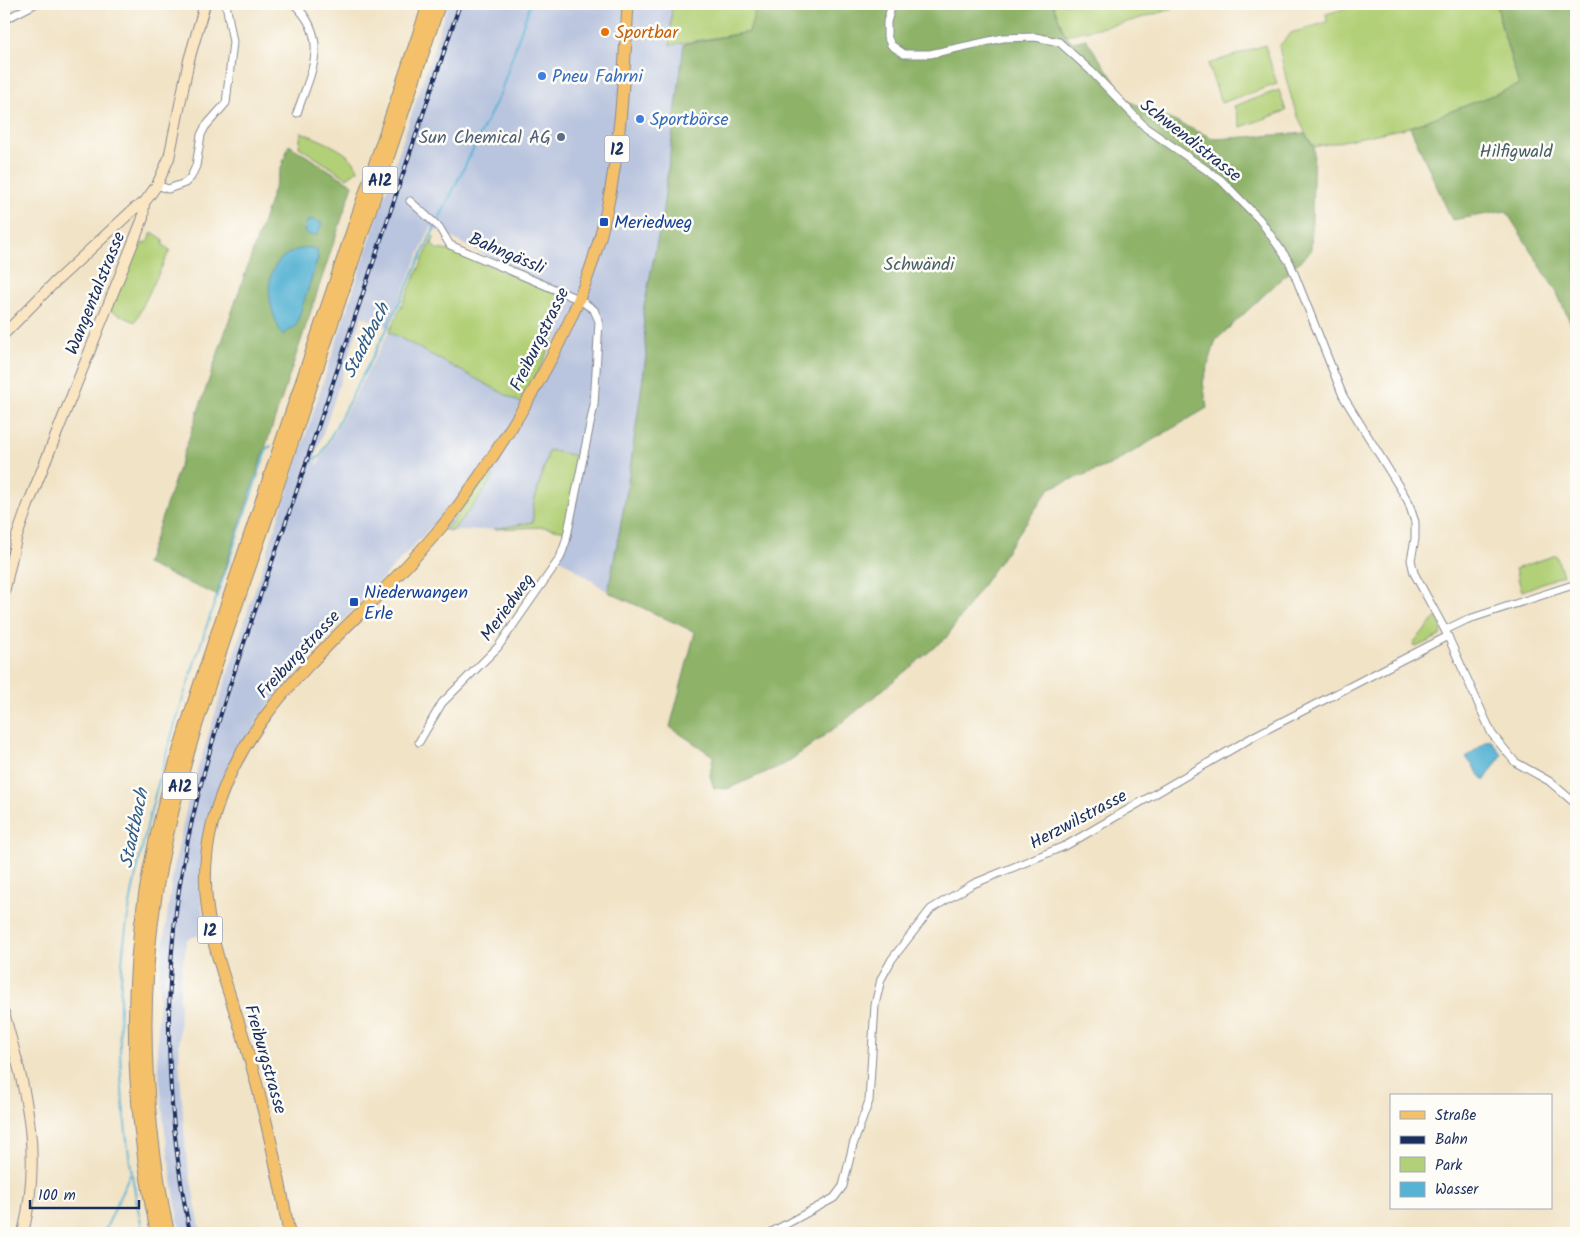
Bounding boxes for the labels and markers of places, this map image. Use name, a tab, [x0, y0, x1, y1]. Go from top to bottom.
place label: Sportbar	[615, 19, 679, 48]
marker: Sportbar	[599, 26, 611, 38]
place label: Pneu Fahrni	[552, 63, 643, 92]
marker: Pneu Fahrni	[536, 70, 548, 82]
place label: Sportbörse	[650, 106, 729, 135]
marker: Sportbörse	[634, 113, 646, 125]
place label: Sun Chemical AG	[419, 124, 551, 153]
marker: Sun Chemical AG	[555, 131, 567, 143]
place label: Meriedweg	[614, 209, 692, 238]
marker: Meriedweg	[598, 216, 610, 228]
place label: Niederwangen Erle	[364, 579, 468, 629]
marker: Niederwangen Erle	[348, 596, 360, 608]

